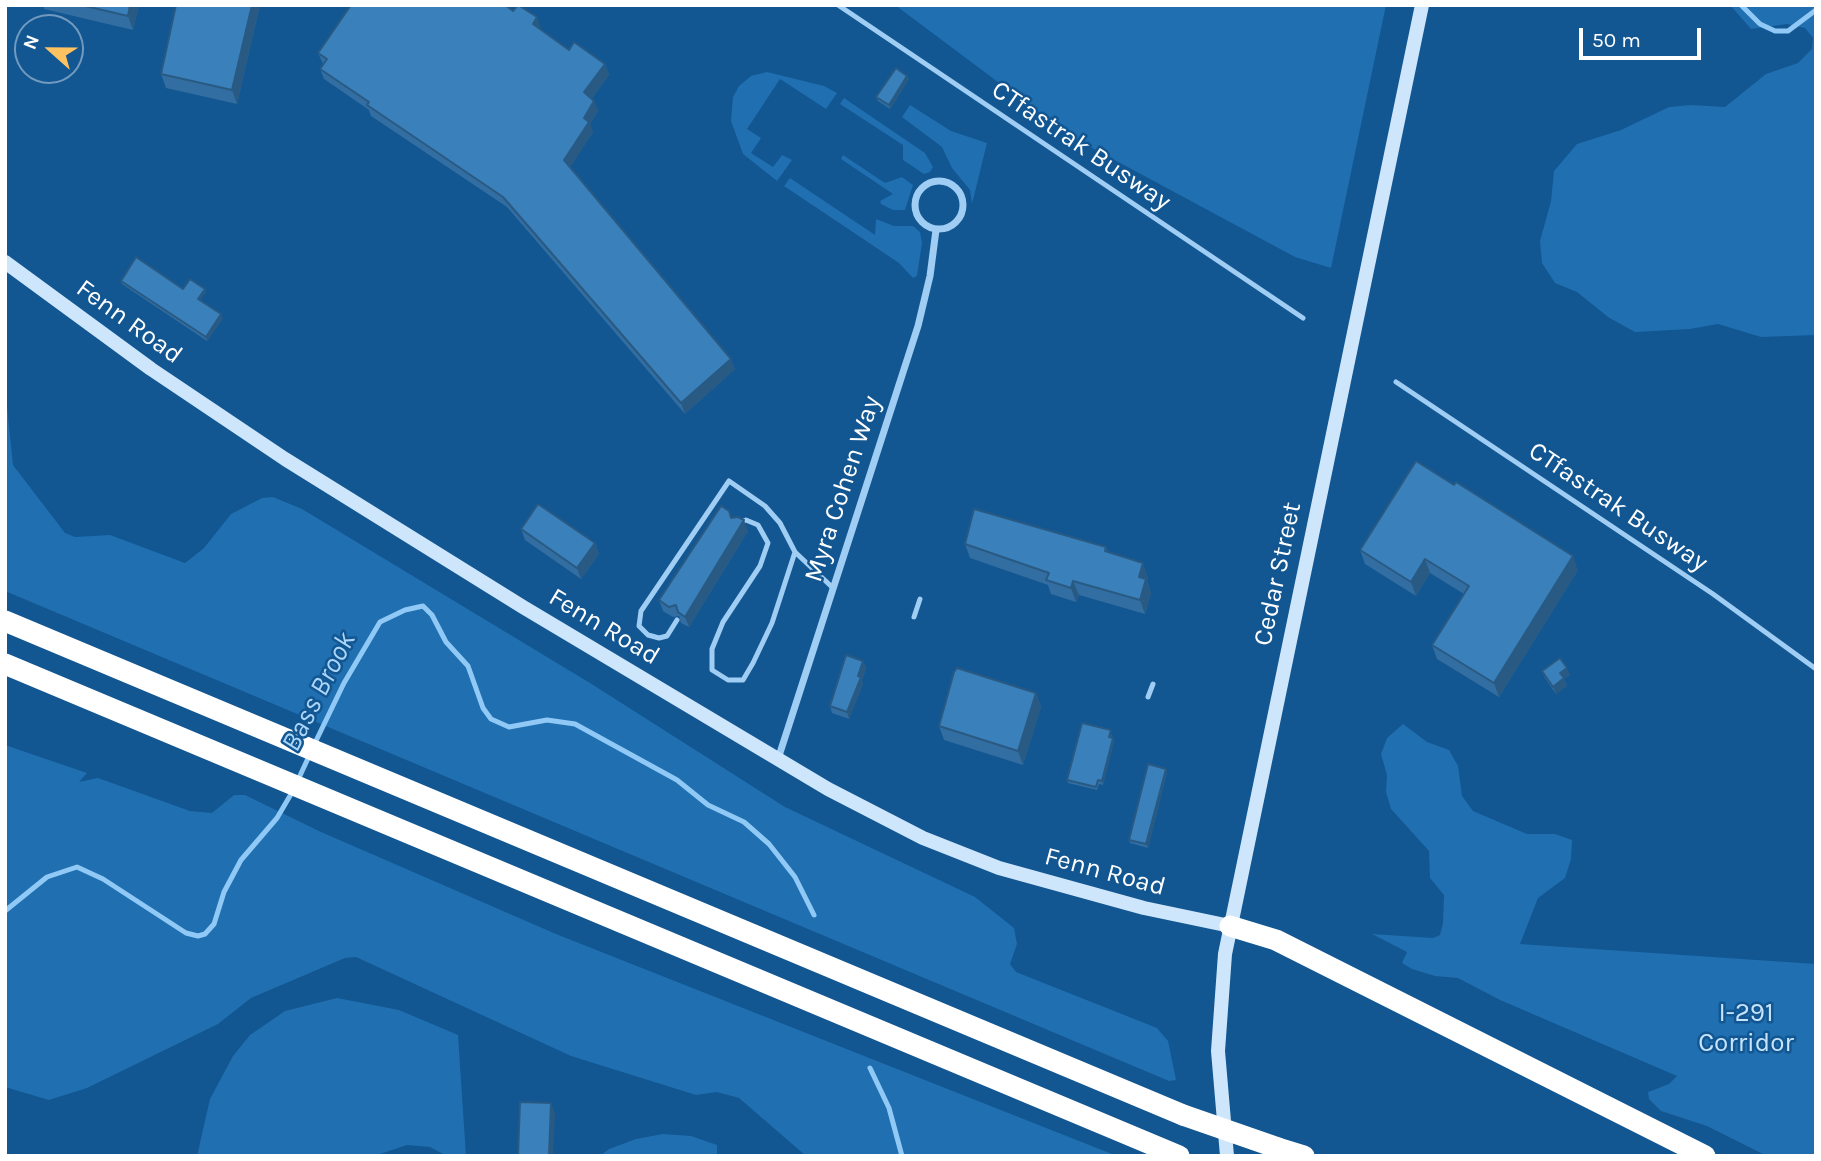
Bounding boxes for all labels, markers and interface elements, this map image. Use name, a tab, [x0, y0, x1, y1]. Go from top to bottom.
north arrow	[14, 14, 84, 84]
scale bar	[1583, 14, 1706, 58]
text: 50 m	[1592, 28, 1641, 52]
text: N	[19, 32, 44, 52]
street label: CTfastrak Busway	[985, 74, 1177, 218]
street label: Fenn Road	[70, 273, 188, 371]
street label: Myra Cohen Way	[798, 392, 888, 586]
street label: CTfastrak Busway	[1522, 435, 1714, 579]
street label: Cedar Street	[1248, 499, 1308, 649]
street label: Fenn Road	[543, 582, 665, 672]
water label: Bass Brook	[275, 627, 363, 757]
street label: Fenn Road	[1041, 841, 1169, 903]
park label: I-291 Corridor	[1698, 998, 1794, 1060]

